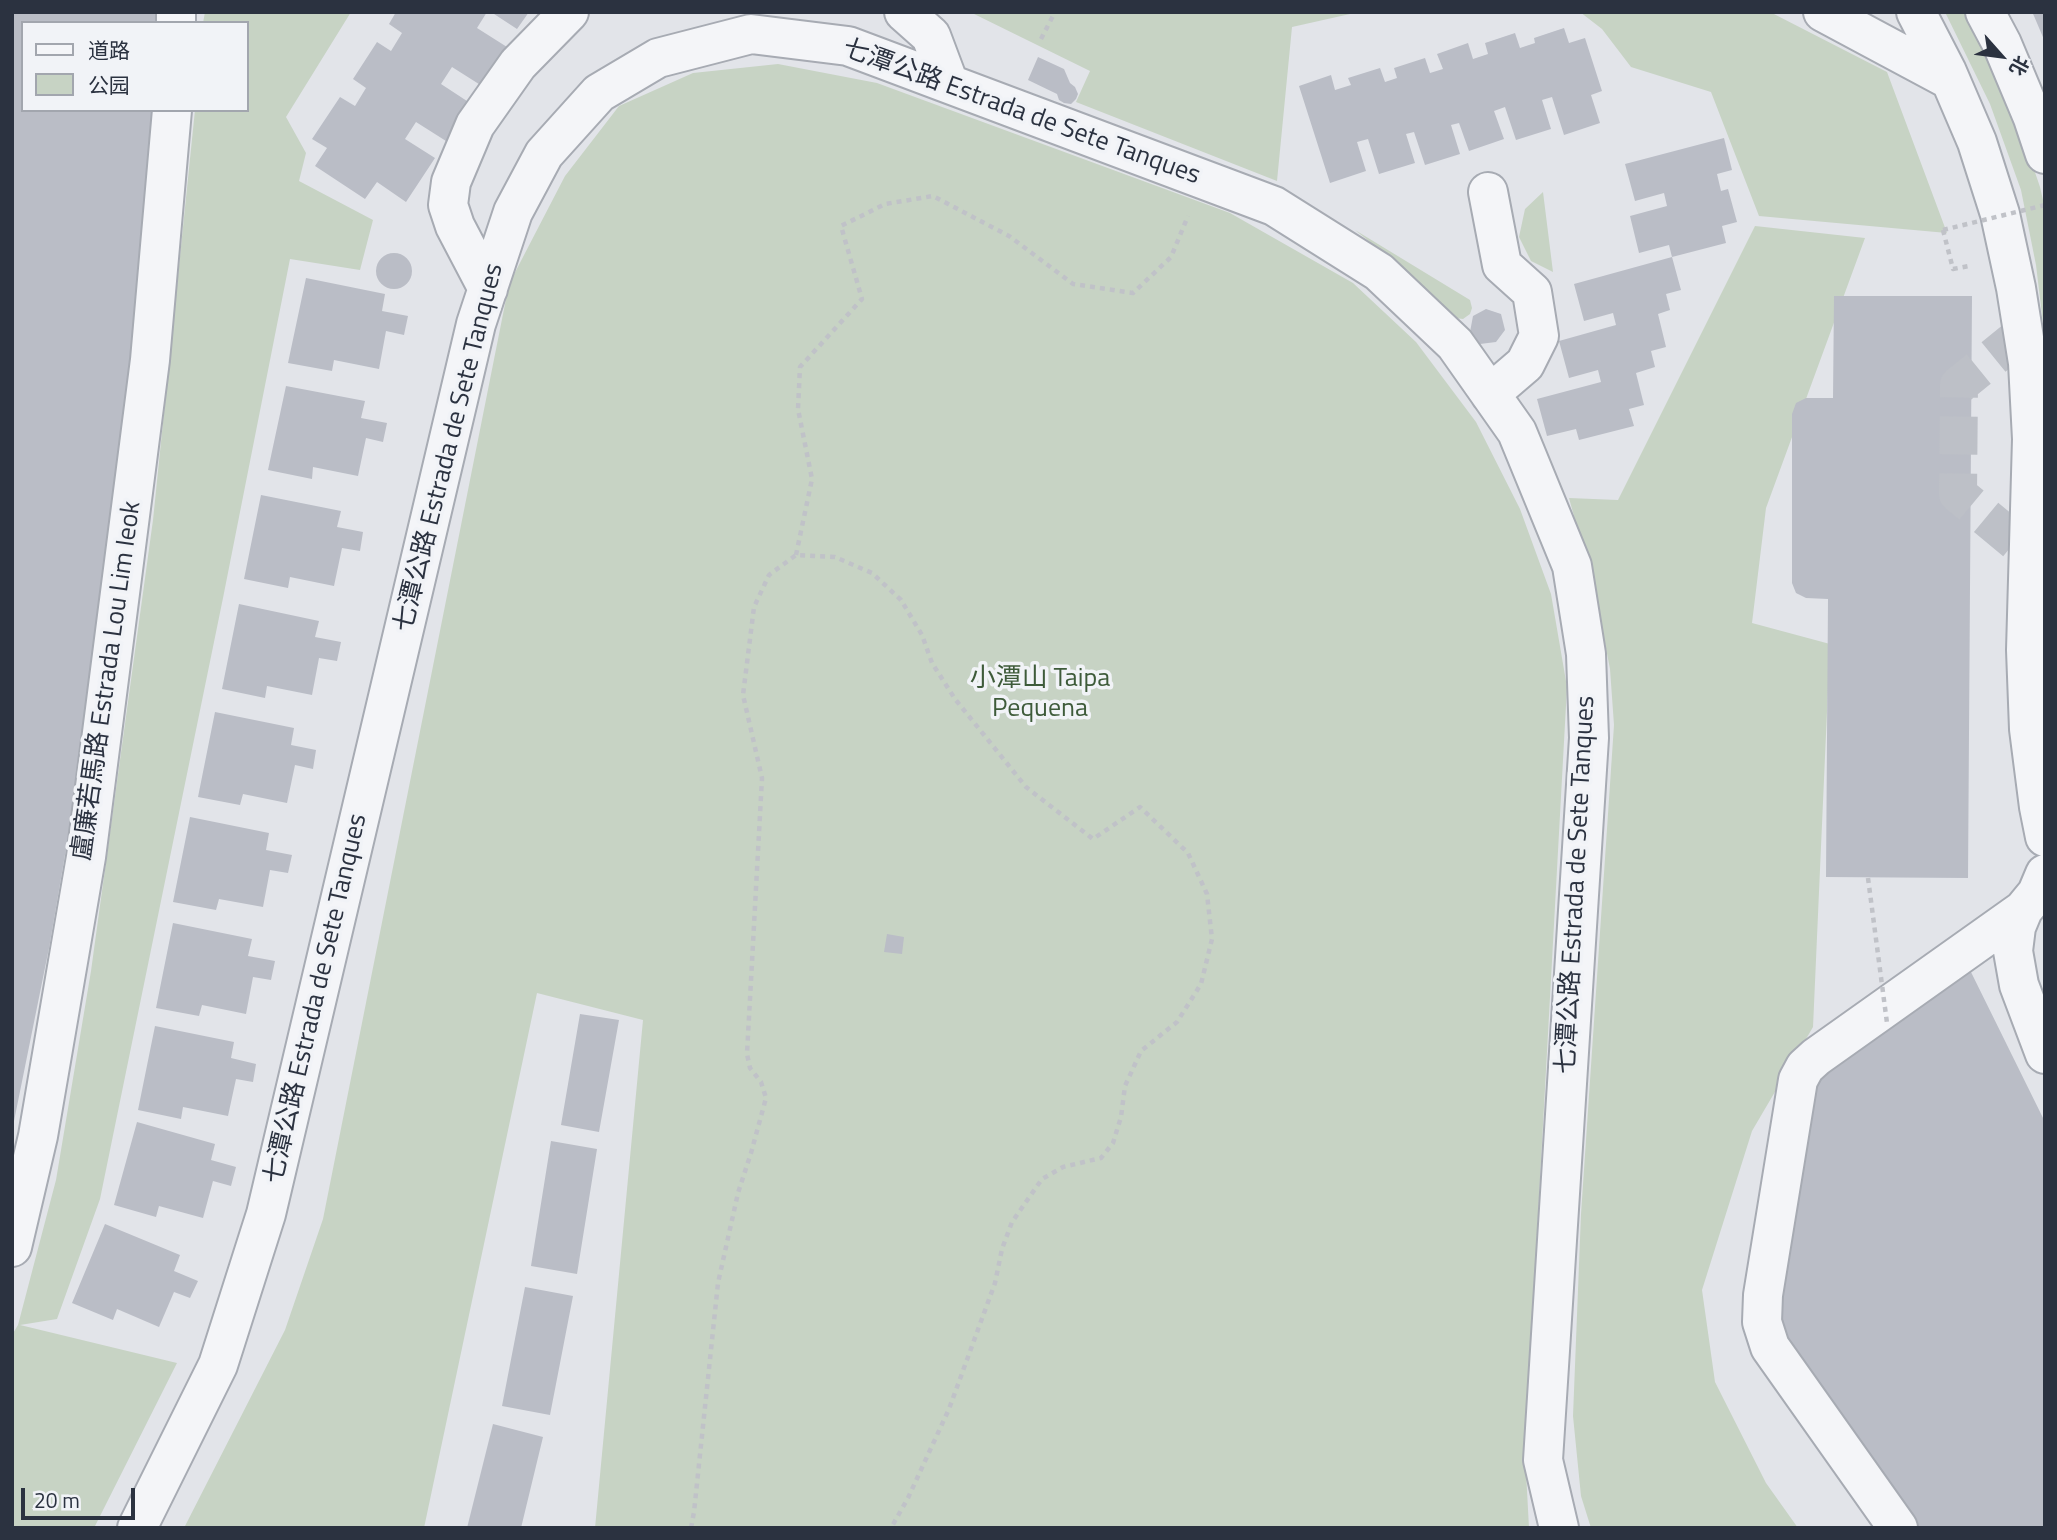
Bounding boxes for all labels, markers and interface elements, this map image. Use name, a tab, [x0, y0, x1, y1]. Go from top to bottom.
legend	[21, 21, 248, 112]
north arrow	[1966, 21, 2036, 91]
text: 道路	[88, 34, 130, 66]
street label: 七潭公路 Estrada de Sete Tanques	[838, 34, 1204, 192]
text: 北	[2003, 51, 2037, 81]
text: 公园	[88, 69, 130, 101]
street label: 七潭公路 Estrada de Sete Tanques	[389, 261, 511, 635]
street label: 盧廉若馬路 Estrada Lou Lim Ieok	[67, 499, 149, 863]
park label: 小潭山 Taipa Pequena	[970, 664, 1110, 726]
street label: 七潭公路 Estrada de Sete Tanques	[1552, 695, 1602, 1075]
street label: 七潭公路 Estrada de Sete Tanques	[259, 811, 375, 1187]
scale bar	[24, 1474, 138, 1518]
text: 20 m	[34, 1484, 80, 1516]

